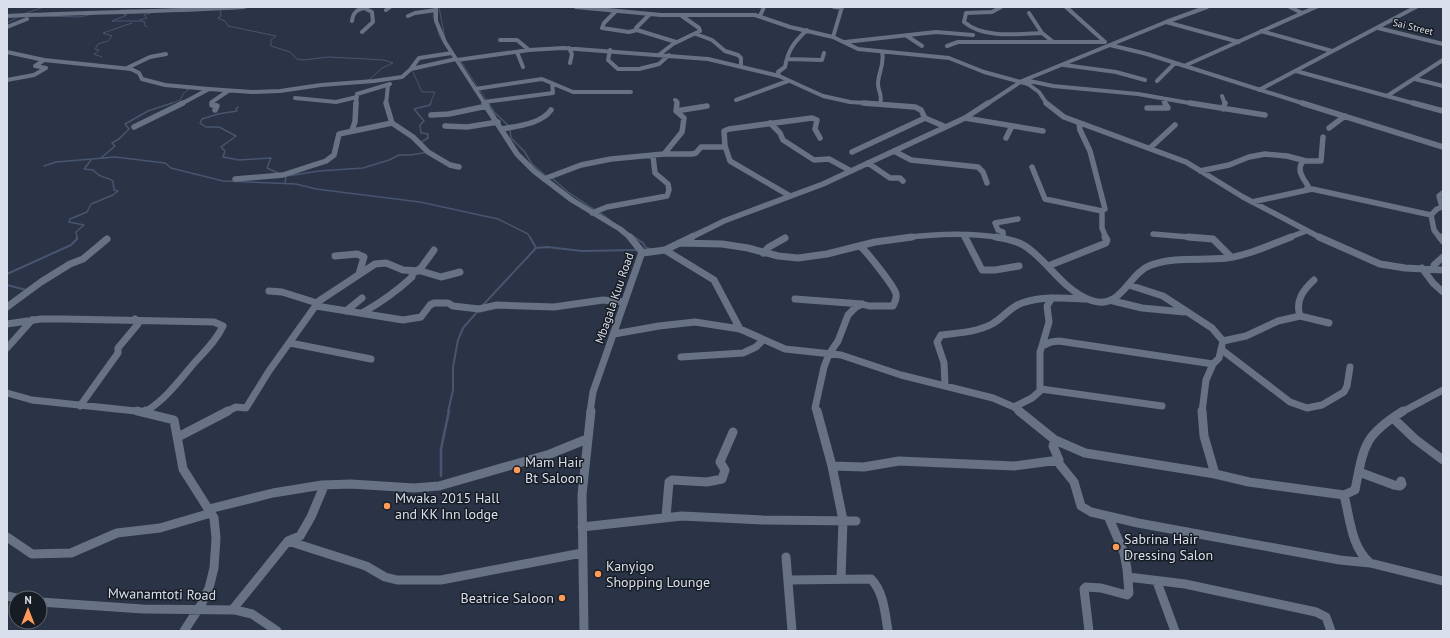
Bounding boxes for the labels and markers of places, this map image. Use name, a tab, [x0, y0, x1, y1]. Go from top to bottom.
place label: Mam Hair Bt Saloon	[525, 453, 583, 487]
marker: Mam Hair Bt Saloon	[512, 465, 522, 475]
place label: Mwaka 2015 Hall and KK Inn lodge	[395, 489, 499, 523]
marker: Mwaka 2015 Hall and KK Inn lodge	[382, 501, 392, 511]
place label: Sabrina Hair Dressing Salon	[1124, 530, 1213, 564]
marker: Sabrina Hair Dressing Salon	[1111, 542, 1121, 552]
place label: Kanyigo Shopping Lounge	[606, 557, 710, 591]
marker: Kanyigo Shopping Lounge	[593, 569, 603, 579]
place label: Beatrice Saloon	[461, 589, 554, 607]
marker: Beatrice Saloon	[557, 593, 567, 603]

